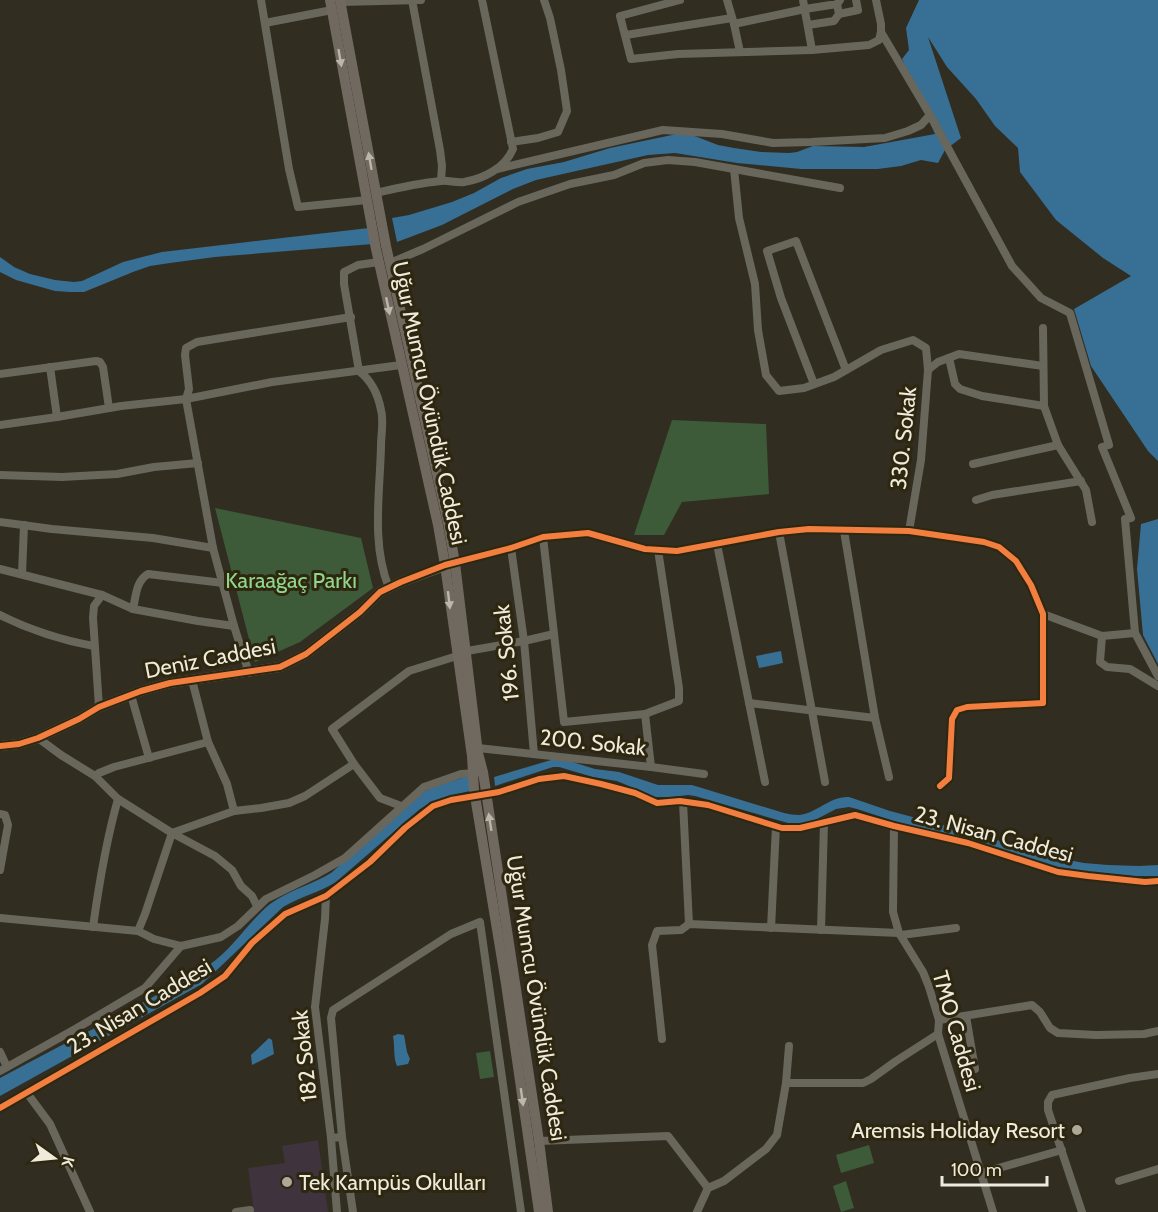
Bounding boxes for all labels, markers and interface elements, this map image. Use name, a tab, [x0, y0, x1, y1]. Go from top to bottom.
one-way arrow	[336, 48, 345, 67]
one-way arrow	[365, 151, 374, 170]
street label: Uğur Mumcu Övündük Caddesi	[386, 259, 473, 547]
one-way arrow	[384, 297, 393, 316]
street label: 330. Sokak	[885, 385, 922, 491]
park label: Karaağaç Parkı	[225, 567, 357, 594]
one-way arrow	[445, 590, 454, 609]
street label: 196. Sokak	[488, 603, 525, 702]
street label: Deniz Caddesi	[142, 633, 278, 684]
street label: 200. Sokak	[539, 724, 647, 762]
street label: 23. Nisan Caddesi	[911, 800, 1076, 869]
one-way arrow	[485, 812, 494, 831]
street label: Uğur Mumcu Övündük Caddesi	[501, 853, 572, 1143]
street label: 23. Nisan Caddesi	[62, 953, 216, 1060]
street label: TMO Caddesi	[926, 968, 987, 1095]
street label: 182 Sokak	[286, 1009, 323, 1103]
one-way arrow	[518, 1088, 527, 1107]
place label: Aremsis Holiday Resort	[851, 1117, 1066, 1144]
marker: Aremsis Holiday Resort	[1070, 1123, 1084, 1137]
north arrow	[24, 1128, 84, 1188]
scale bar	[942, 1149, 1047, 1187]
text: K	[58, 1154, 78, 1169]
text: 100 m	[951, 1159, 1002, 1181]
place label: Tek Kampüs Okulları	[299, 1169, 486, 1196]
marker: Tek Kampüs Okulları	[280, 1175, 294, 1189]

